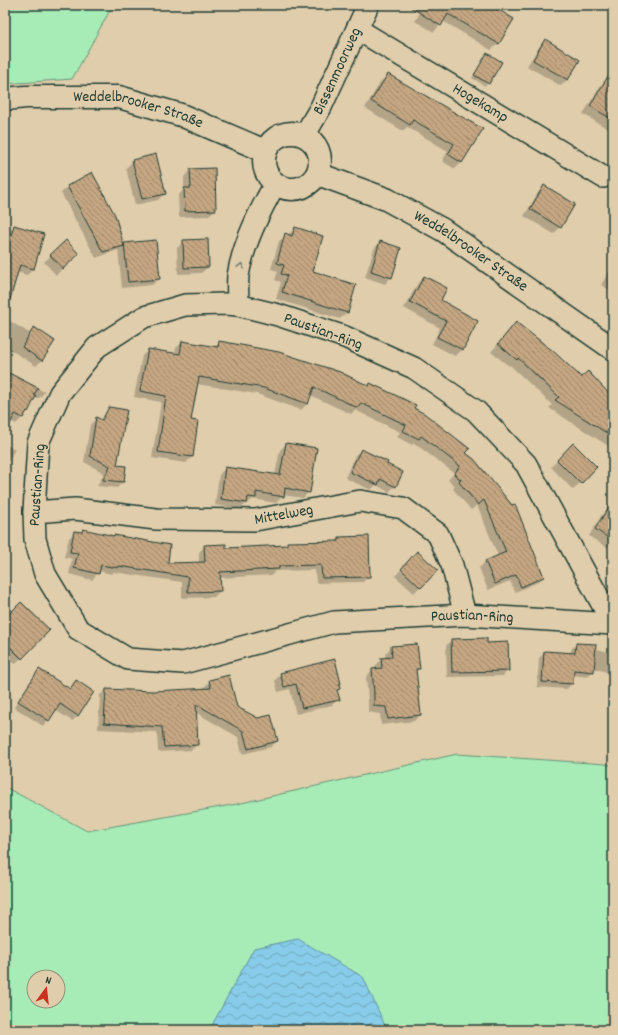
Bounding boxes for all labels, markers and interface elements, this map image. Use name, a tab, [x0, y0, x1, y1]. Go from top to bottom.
street label: Bissenmoorweg	[307, 24, 368, 119]
street label: Hogekamp	[448, 77, 513, 129]
street label: Weddelbrooker Straße	[73, 86, 207, 135]
street label: Weddelbrooker Straße	[409, 205, 533, 298]
one-way arrow	[236, 263, 244, 269]
street label: Paustian-Ring	[280, 307, 366, 357]
street label: Paustian-Ring	[24, 443, 52, 527]
street label: Mittelweg	[253, 498, 315, 531]
street label: Paustian-Ring	[430, 604, 514, 629]
north arrow	[26, 969, 66, 1009]
text: N	[43, 973, 53, 990]

